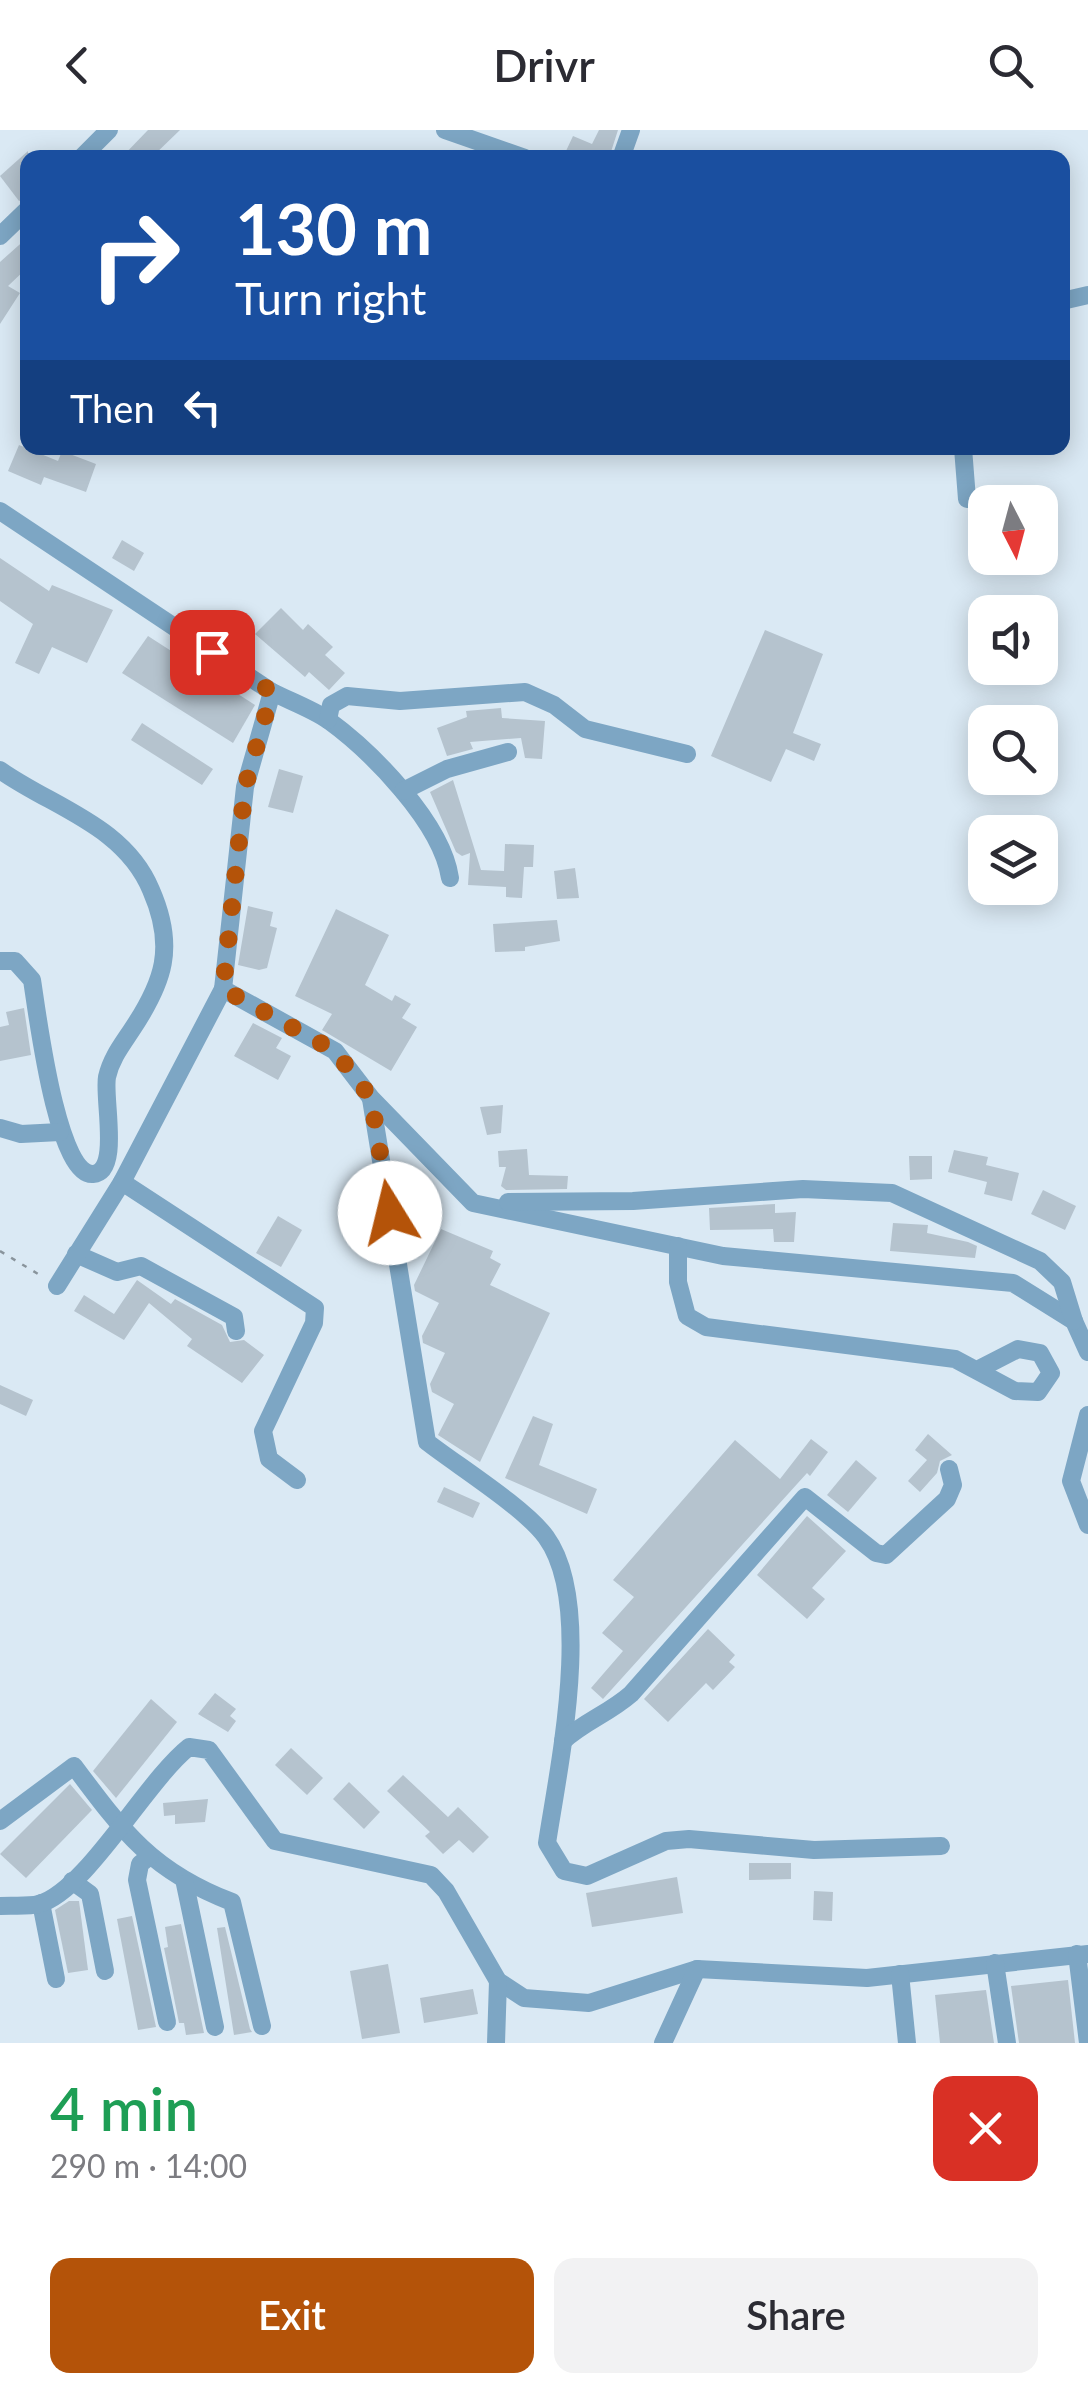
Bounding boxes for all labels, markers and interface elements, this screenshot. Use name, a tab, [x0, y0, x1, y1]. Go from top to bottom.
icon: back	[50, 38, 105, 93]
text: Drivr	[493, 38, 595, 92]
icon: search	[983, 38, 1038, 93]
text: 130 m	[235, 186, 432, 270]
icon: right	[70, 190, 200, 320]
text: Turn right	[235, 271, 426, 325]
icon: left	[175, 380, 230, 435]
text: Then	[70, 385, 155, 431]
north arrow	[968, 485, 1058, 575]
map controls	[968, 485, 1058, 905]
button: sound	[968, 595, 1058, 685]
pin	[170, 610, 255, 695]
icon: arrive	[185, 625, 240, 680]
button: search	[968, 705, 1058, 795]
button: layers	[968, 815, 1058, 905]
position arrow	[338, 1161, 442, 1265]
text: 4 min	[50, 2072, 198, 2144]
button: close	[933, 2076, 1038, 2181]
text: 290 m · 14:00	[50, 2146, 247, 2185]
button: Exit	[50, 2258, 534, 2373]
button: Share	[554, 2258, 1038, 2373]

